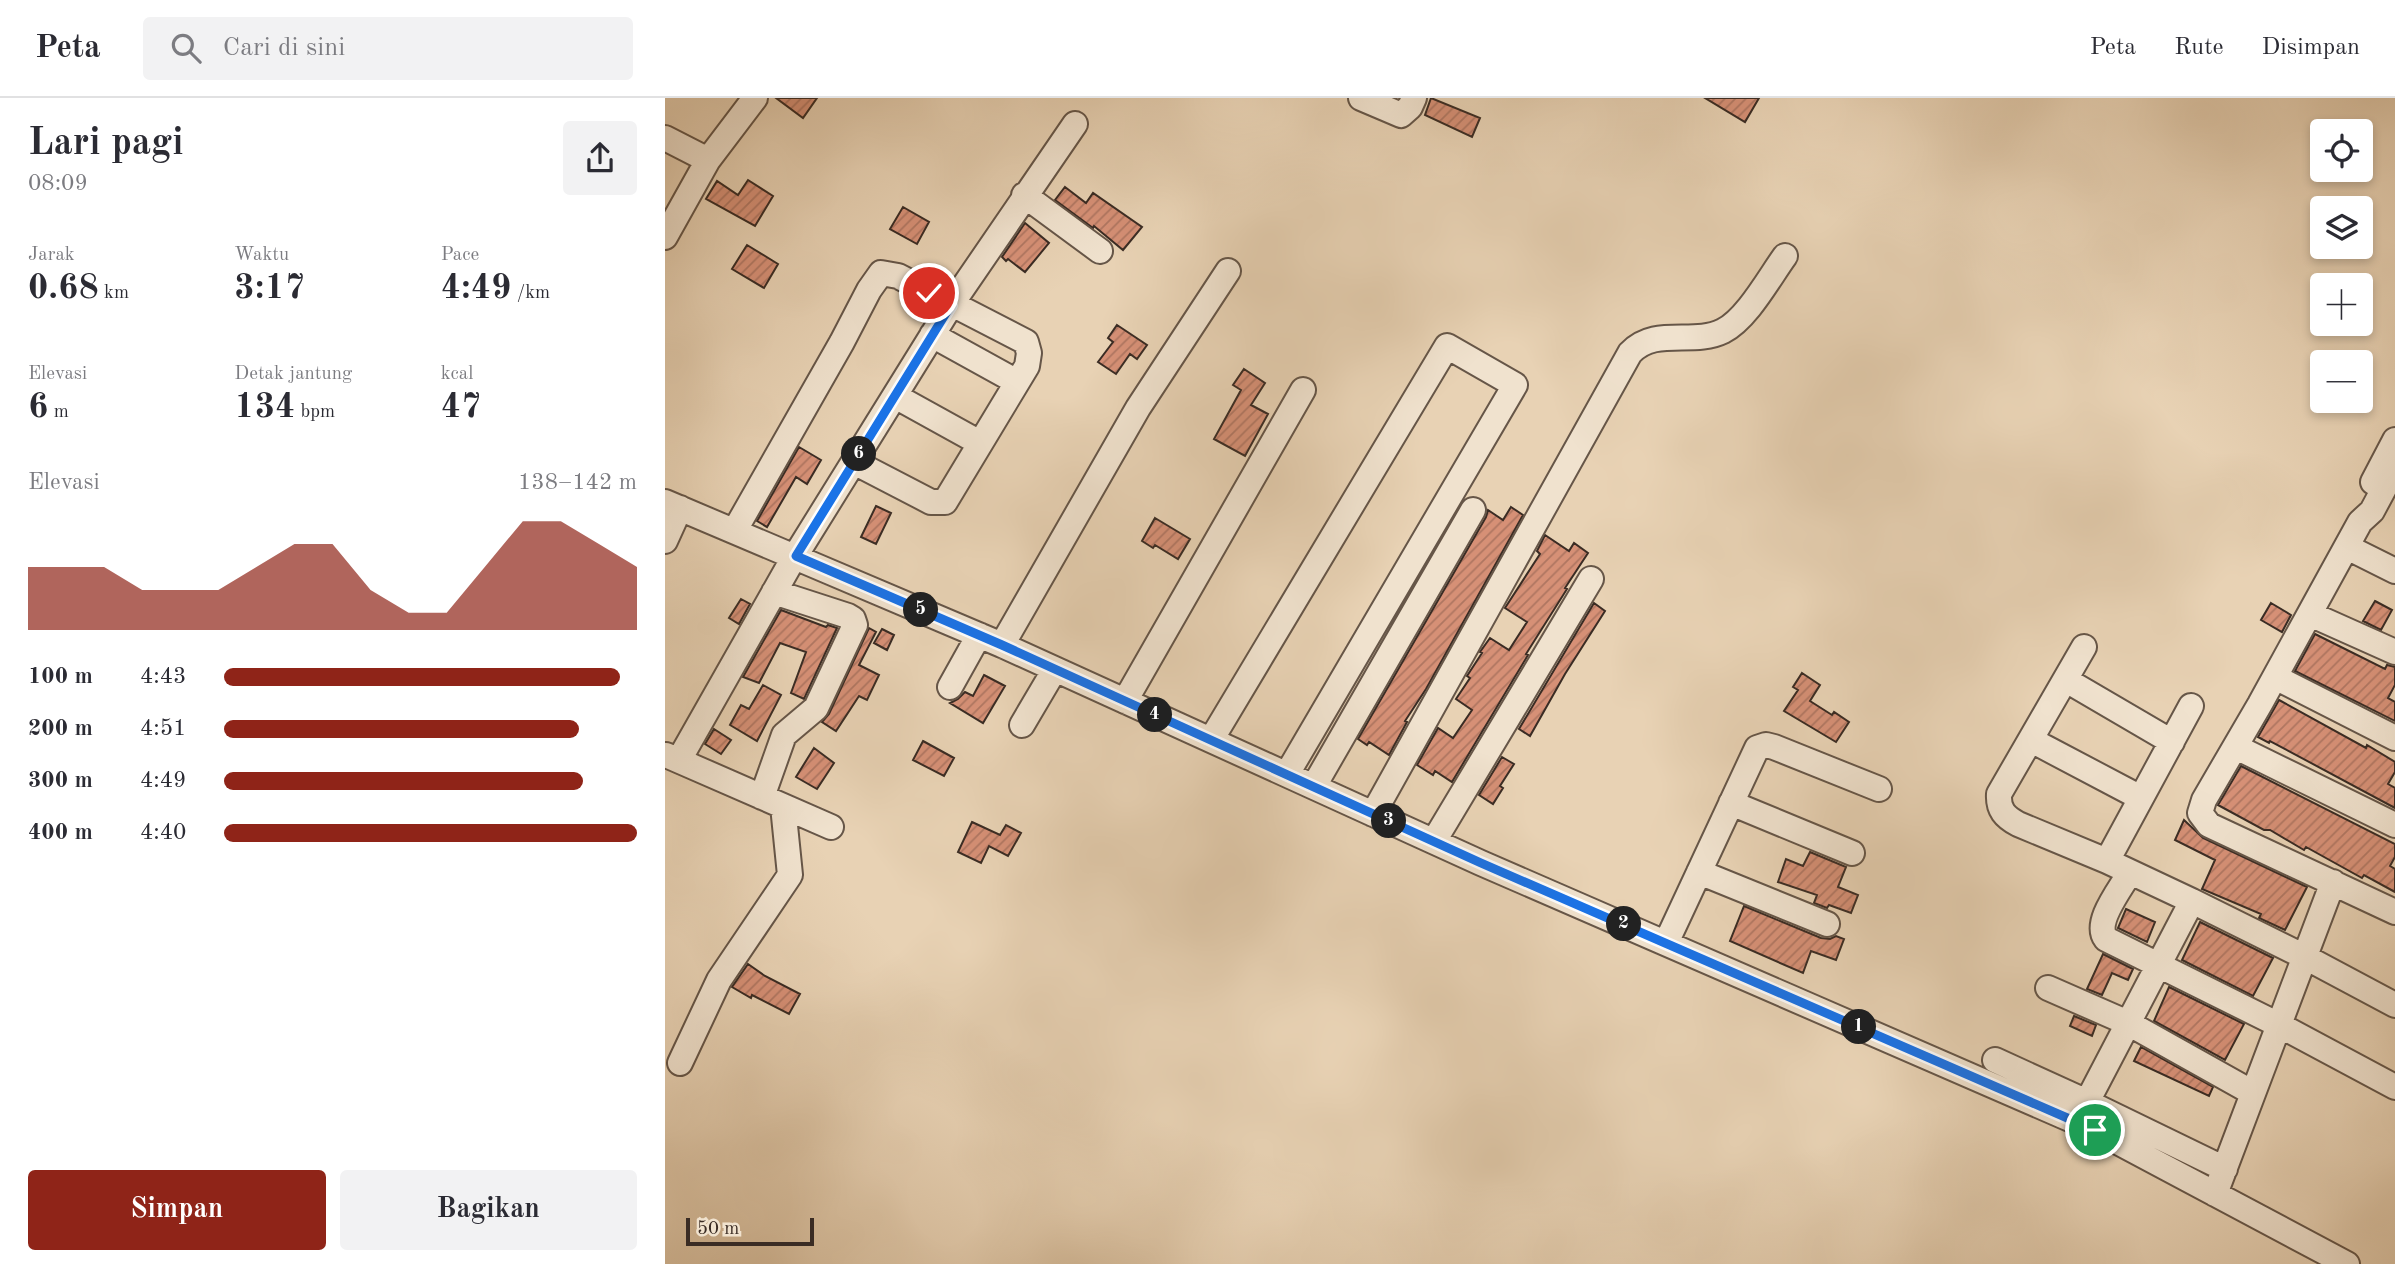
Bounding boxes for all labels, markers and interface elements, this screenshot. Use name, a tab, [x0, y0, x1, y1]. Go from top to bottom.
search box	[143, 17, 633, 80]
icon: search	[167, 29, 205, 67]
text: Peta	[35, 32, 101, 65]
text: Cari di sini	[223, 35, 345, 61]
text: Peta	[2090, 36, 2136, 60]
text: Rute	[2174, 36, 2224, 60]
text: Disimpan	[2262, 36, 2360, 60]
map controls	[2310, 119, 2373, 413]
button: locate	[2310, 119, 2373, 182]
button: share	[563, 121, 637, 195]
text: Lari pagi	[28, 125, 183, 163]
text: 08:09	[28, 172, 88, 195]
button: layers	[2310, 196, 2373, 259]
text: Jarak	[28, 246, 75, 265]
text: Waktu	[234, 246, 289, 265]
text: Pace	[441, 246, 479, 265]
pin	[899, 263, 959, 323]
text: 0.68	[28, 271, 99, 306]
text: 3:17	[234, 271, 305, 306]
text: 4:49	[441, 271, 511, 306]
button: +	[2310, 273, 2373, 336]
icon: check	[910, 274, 948, 312]
text: km	[99, 284, 129, 303]
text: /km	[511, 284, 550, 303]
button: −	[2310, 350, 2373, 413]
text: Elevasi	[28, 365, 87, 384]
text: Detak jantung	[234, 365, 352, 384]
text: kcal	[441, 365, 473, 384]
text: 6	[28, 390, 48, 425]
text: 134	[234, 390, 295, 425]
text: 47	[441, 390, 481, 425]
text: m	[48, 403, 69, 422]
text: bpm	[295, 403, 335, 422]
pin: 6	[841, 436, 877, 472]
text: 6	[853, 444, 864, 463]
text: Elevasi	[28, 471, 100, 494]
text: 138–142 m	[518, 471, 637, 494]
pin: 5	[903, 592, 939, 628]
text: 5	[915, 600, 926, 619]
text: 100 m	[28, 665, 93, 688]
text: 4:43	[140, 665, 186, 688]
pin: 4	[1137, 698, 1173, 732]
text: 4	[1149, 705, 1160, 724]
text: 200 m	[28, 717, 93, 740]
text: 4:51	[140, 717, 186, 740]
text: 300 m	[28, 769, 93, 792]
text: 4:49	[140, 769, 186, 792]
pin: 3	[1371, 804, 1407, 838]
text: 3	[1383, 811, 1394, 830]
text: 400 m	[28, 821, 93, 844]
text: 4:40	[140, 821, 186, 844]
pin: 2	[1607, 906, 1641, 942]
text: 2	[1618, 914, 1629, 933]
pin: 1	[1841, 1010, 1877, 1044]
text: 1	[1853, 1017, 1864, 1036]
pin	[2065, 1100, 2125, 1160]
icon: arrive	[2076, 1111, 2114, 1149]
button: Simpan	[28, 1170, 326, 1250]
button: Bagikan	[340, 1170, 637, 1250]
scale bar	[686, 1215, 814, 1247]
text: 50 m	[697, 1220, 739, 1239]

